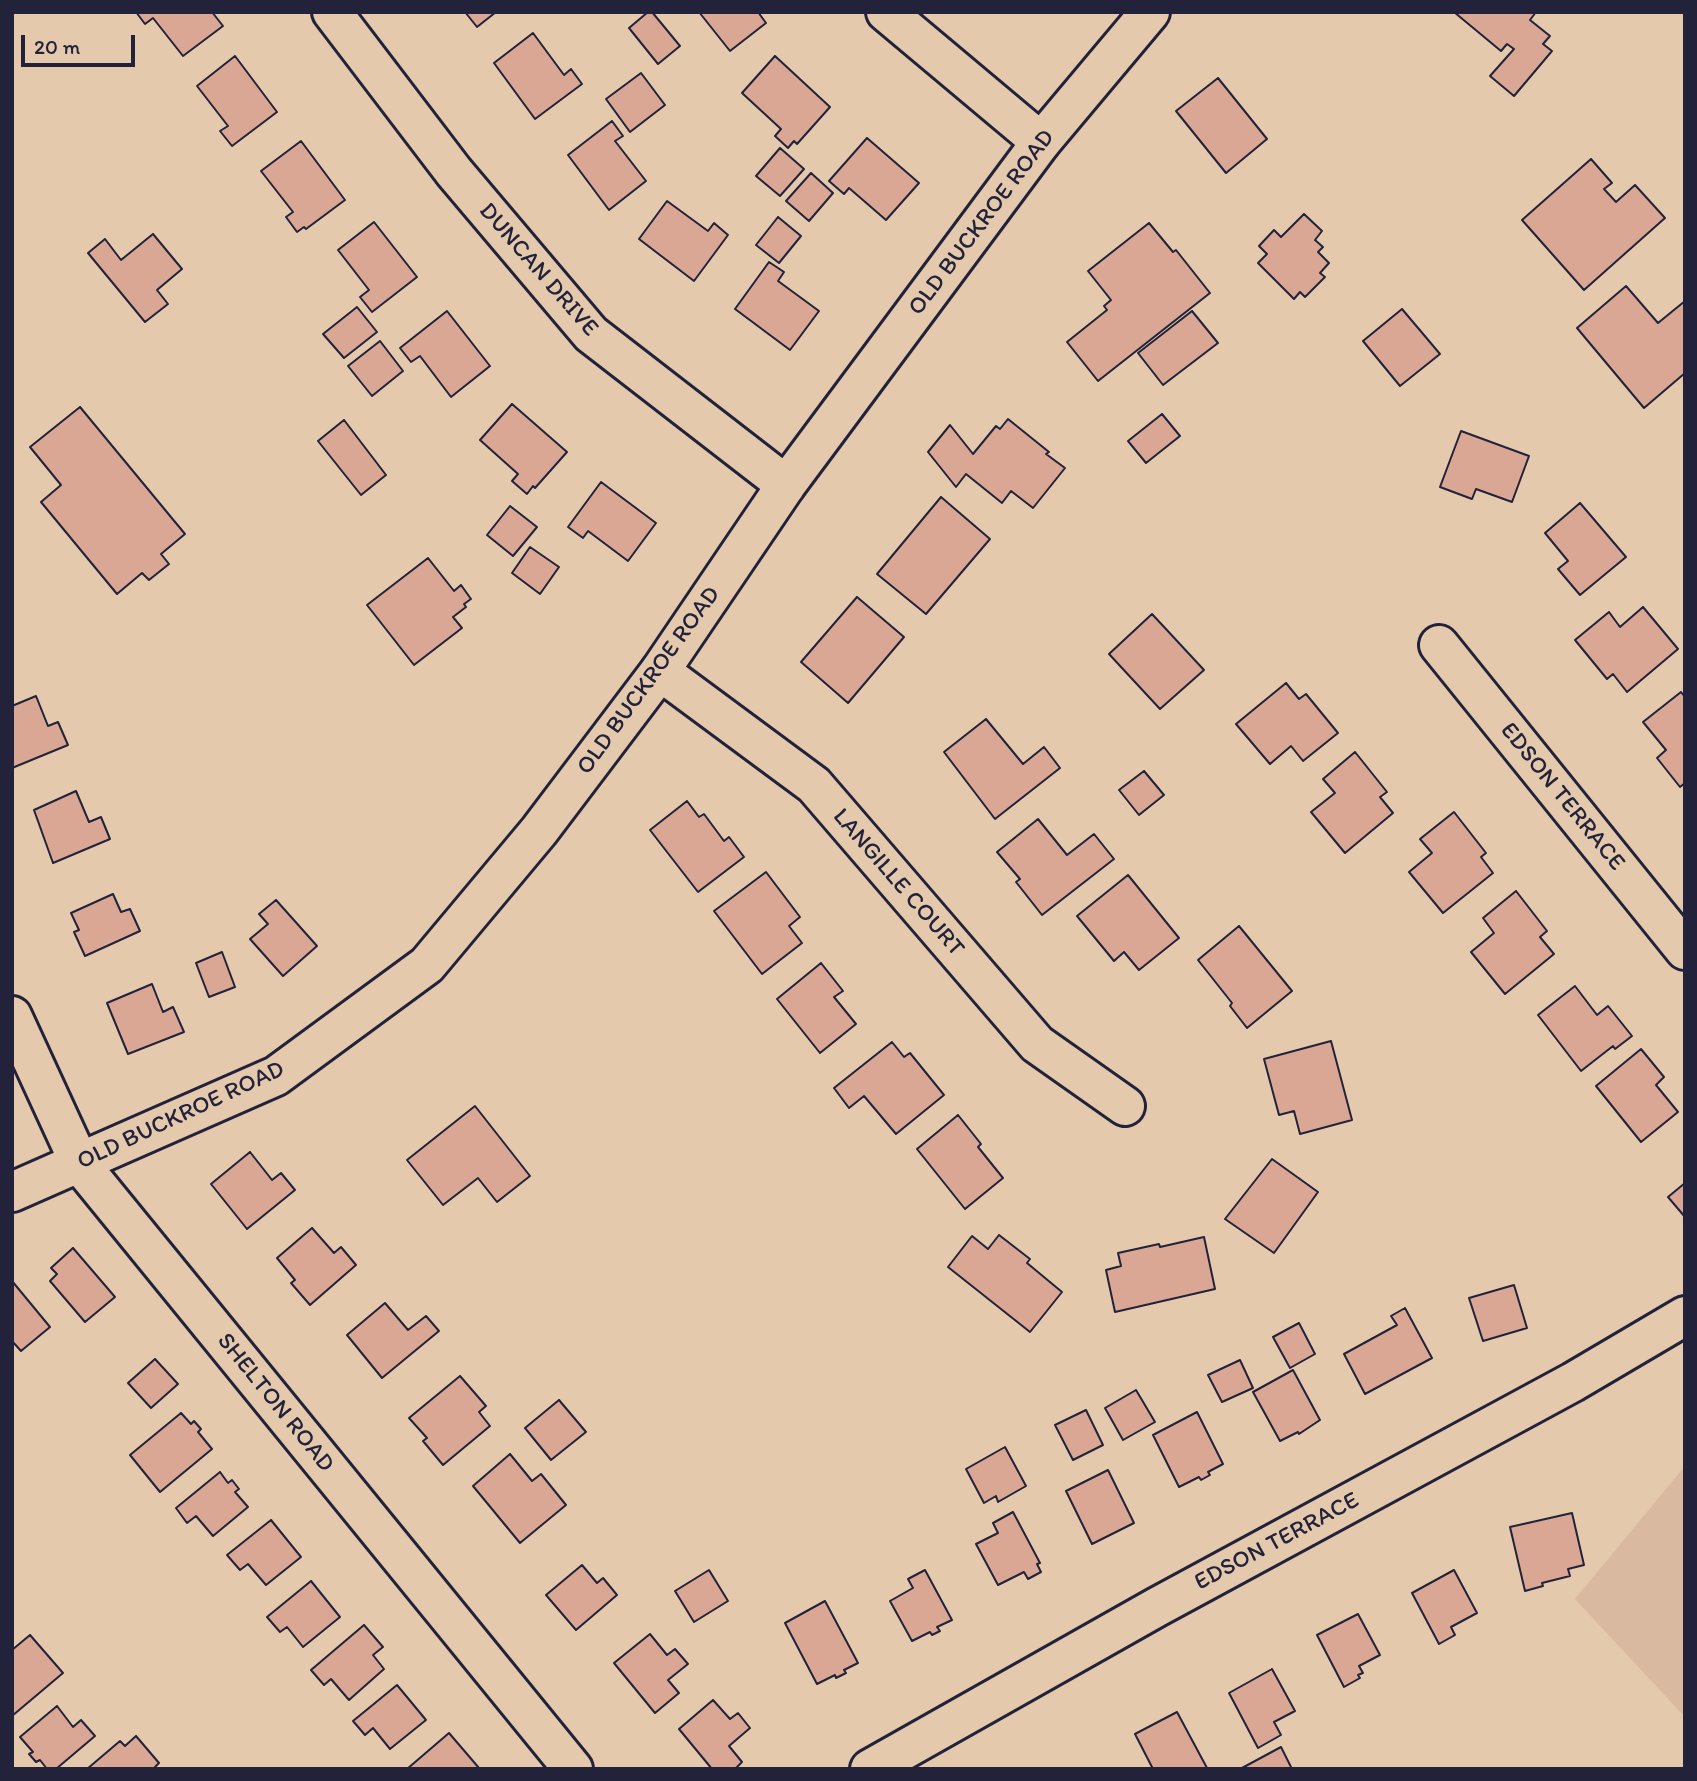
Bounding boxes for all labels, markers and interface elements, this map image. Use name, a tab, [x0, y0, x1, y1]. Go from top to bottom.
scale bar	[24, 21, 138, 65]
text: 20 m	[34, 34, 80, 59]
street label: OLD BUCKROE ROAD	[903, 124, 1061, 322]
street label: DUNCAN DRIVE	[472, 197, 604, 343]
street label: OLD BUCKROE ROAD	[571, 581, 727, 781]
street label: EDSON TERRACE	[1494, 717, 1630, 877]
street label: LANGILLE COURT	[826, 803, 970, 963]
street label: OLD BUCKROE ROAD	[73, 1055, 289, 1177]
street label: SHELTON ROAD	[210, 1328, 340, 1478]
street label: EDSON TERRACE	[1190, 1487, 1364, 1597]

